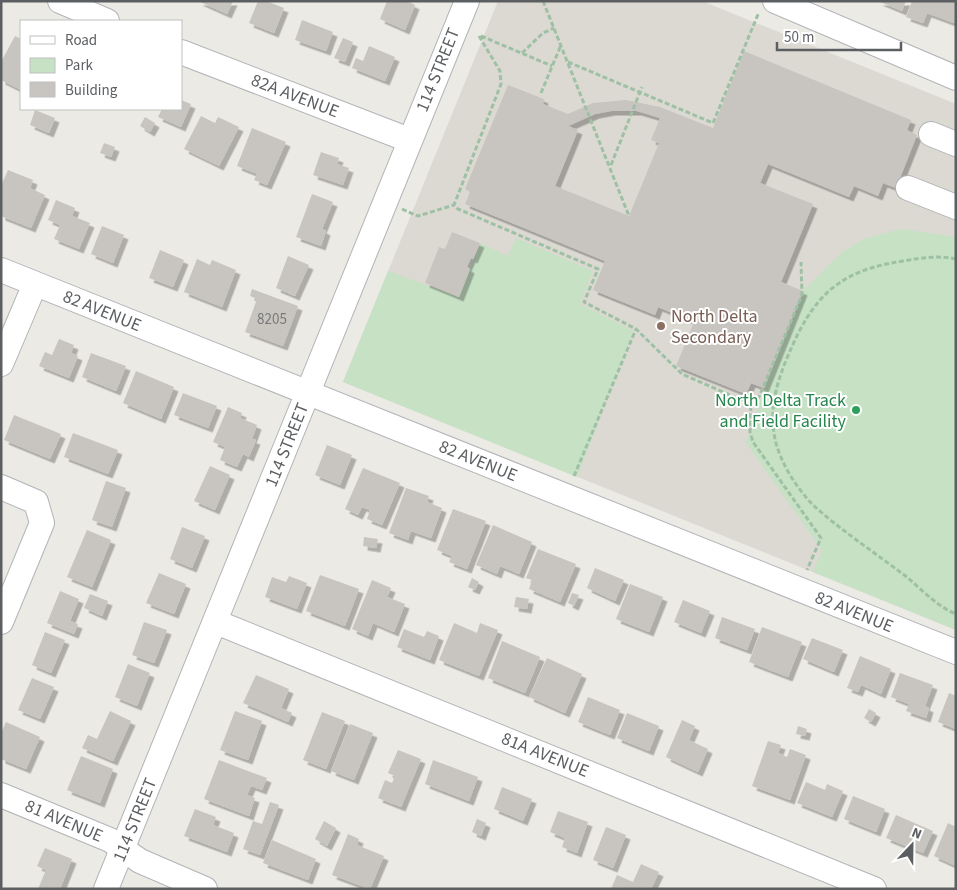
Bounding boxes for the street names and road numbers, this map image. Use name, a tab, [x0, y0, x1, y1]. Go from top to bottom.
street label: 114 STREET	[410, 24, 466, 116]
street label: 82A AVENUE	[247, 68, 343, 124]
street label: 82 AVENUE	[59, 284, 145, 338]
street label: 114 STREET	[259, 399, 315, 491]
street label: 82 AVENUE	[435, 434, 521, 488]
street label: 82 AVENUE	[811, 585, 897, 639]
street label: 81A AVENUE	[498, 726, 592, 784]
street label: 114 STREET	[107, 774, 163, 866]
street label: 81 AVENUE	[21, 793, 107, 849]

